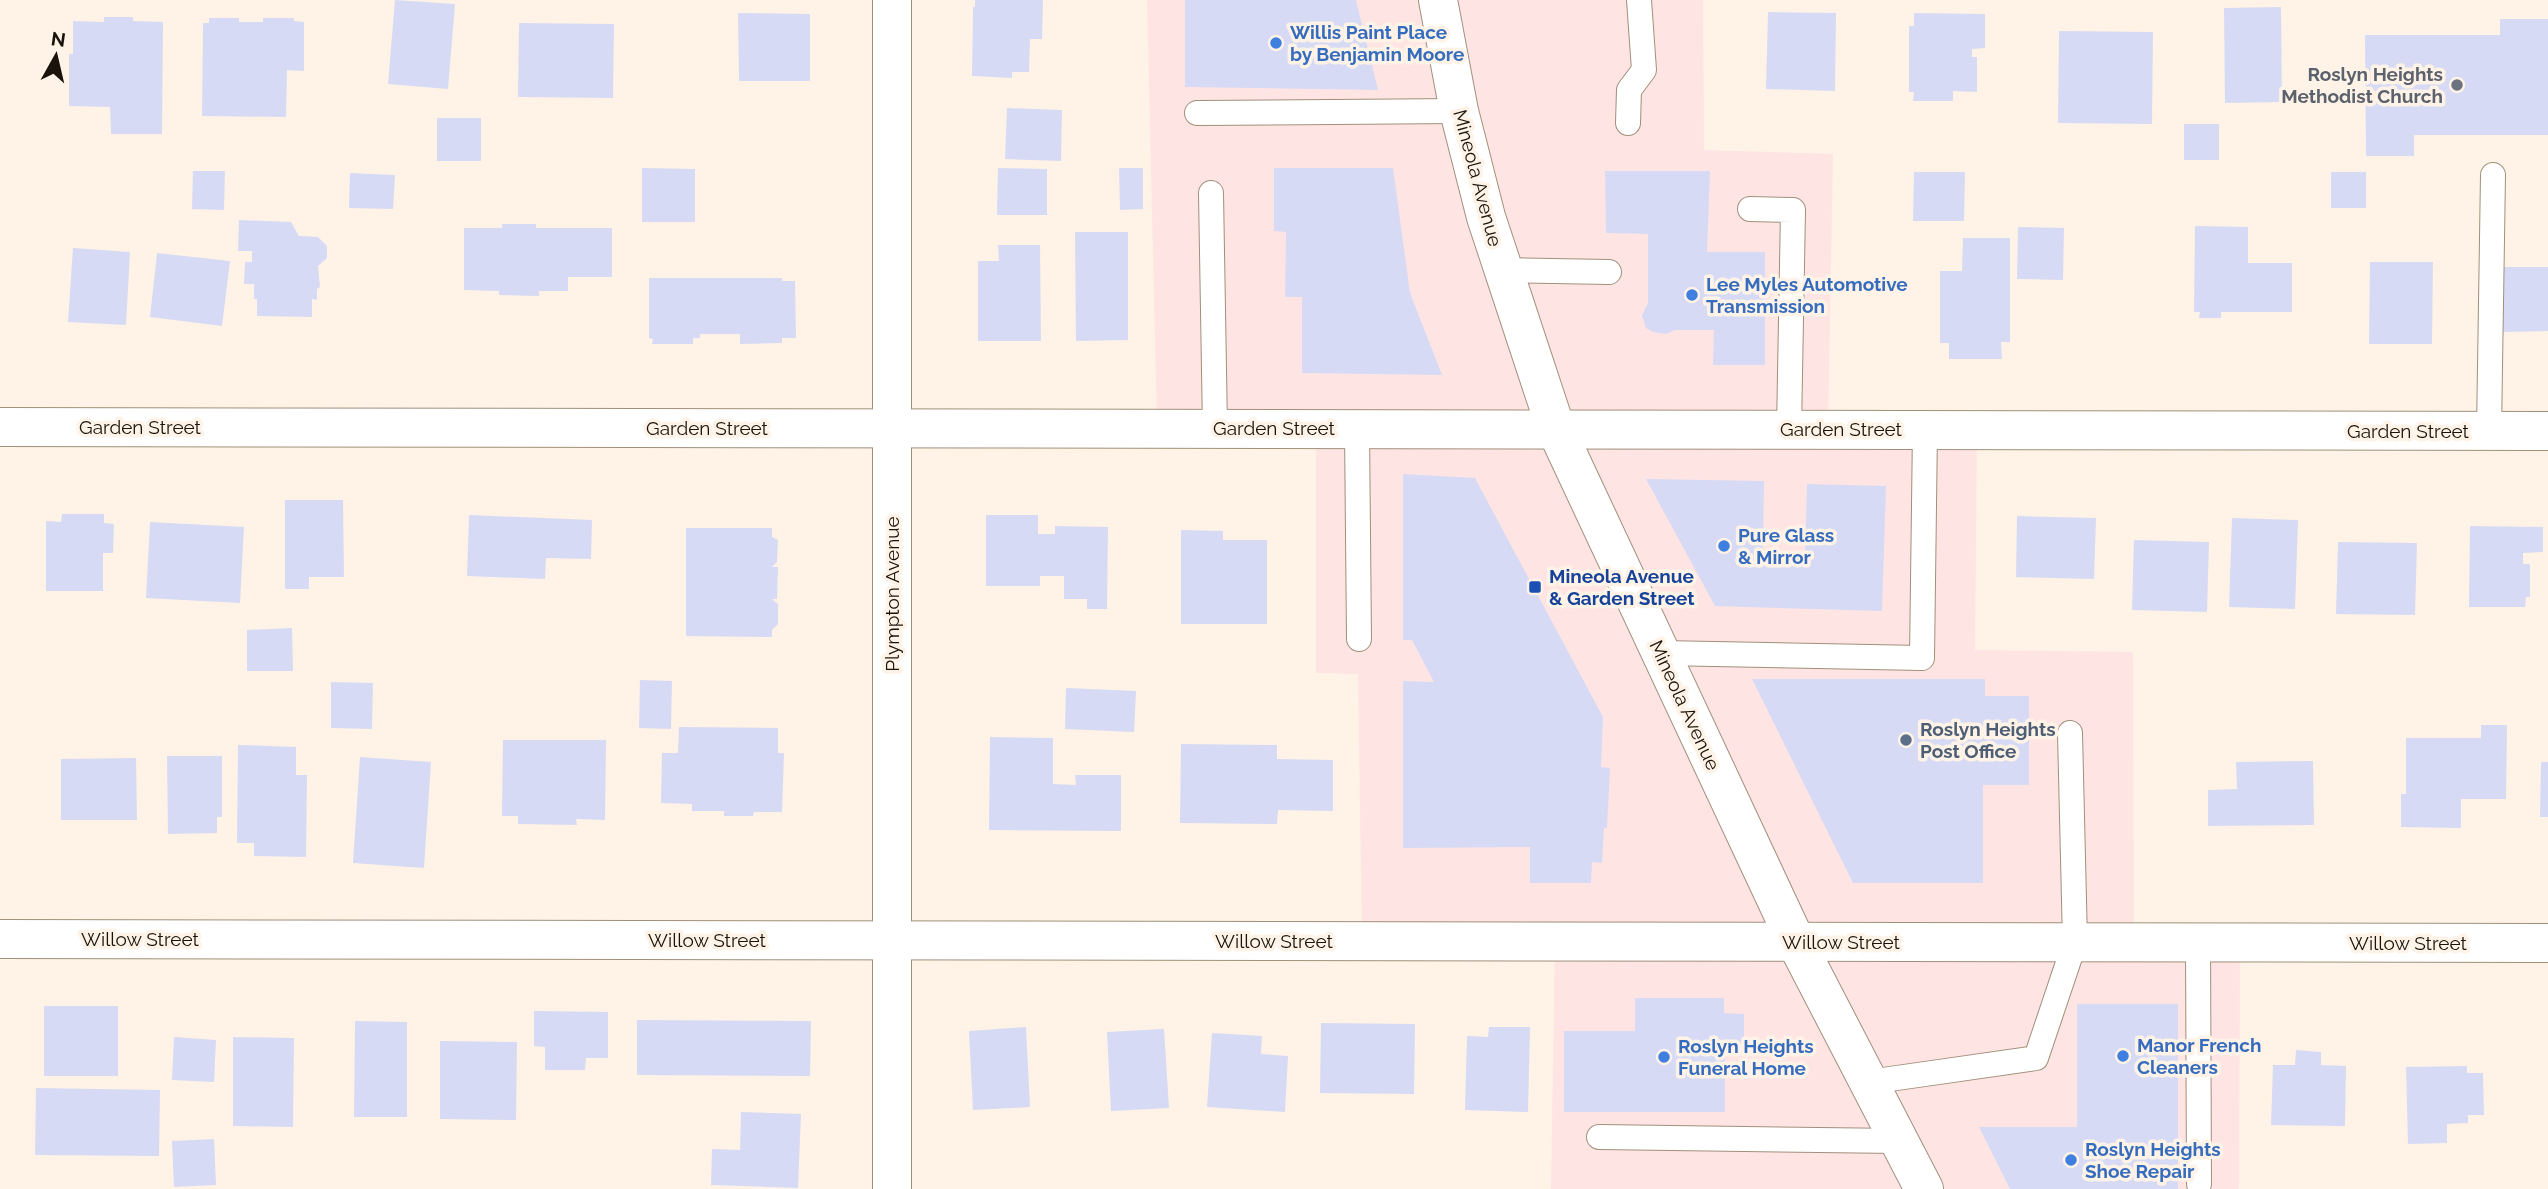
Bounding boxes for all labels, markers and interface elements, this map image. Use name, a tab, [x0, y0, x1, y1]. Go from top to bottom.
north arrow	[21, 21, 91, 91]
place label: Willis Paint Place by Benjamin Moore	[1290, 21, 1464, 65]
text: N	[50, 27, 67, 51]
marker: Willis Paint Place by Benjamin Moore	[1268, 35, 1284, 51]
place label: Roslyn Heights Methodist Church	[2281, 63, 2443, 107]
marker: Roslyn Heights Methodist Church	[2449, 77, 2465, 93]
street label: Mineola Avenue	[1449, 107, 1507, 249]
place label: Lee Myles Automotive Transmission	[1706, 273, 1908, 317]
marker: Lee Myles Automotive Transmission	[1684, 287, 1700, 303]
street label: Garden Street	[79, 416, 202, 438]
street label: Garden Street	[646, 417, 769, 439]
street label: Garden Street	[1213, 417, 1336, 439]
street label: Garden Street	[1780, 418, 1903, 440]
street label: Garden Street	[2347, 420, 2470, 442]
street label: Plympton Avenue	[881, 516, 903, 672]
place label: Pure Glass & Mirror	[1738, 524, 1834, 568]
marker: Pure Glass & Mirror	[1716, 538, 1732, 554]
place label: Mineola Avenue & Garden Street	[1549, 565, 1695, 609]
marker: Mineola Avenue & Garden Street	[1527, 579, 1543, 595]
street label: Mineola Avenue	[1645, 637, 1725, 773]
place label: Roslyn Heights Post Office	[1920, 718, 2056, 762]
marker: Roslyn Heights Post Office	[1898, 732, 1914, 748]
street label: Willow Street	[81, 928, 200, 950]
street label: Willow Street	[648, 929, 767, 951]
street label: Willow Street	[1215, 930, 1334, 952]
street label: Willow Street	[1782, 931, 1901, 953]
street label: Willow Street	[2349, 932, 2468, 954]
place label: Manor French Cleaners	[2137, 1034, 2261, 1078]
place label: Roslyn Heights Funeral Home	[1678, 1035, 1814, 1079]
marker: Manor French Cleaners	[2115, 1048, 2131, 1064]
marker: Roslyn Heights Funeral Home	[1656, 1049, 1672, 1065]
place label: Roslyn Heights Shoe Repair	[2085, 1138, 2221, 1182]
marker: Roslyn Heights Shoe Repair	[2063, 1152, 2079, 1168]

